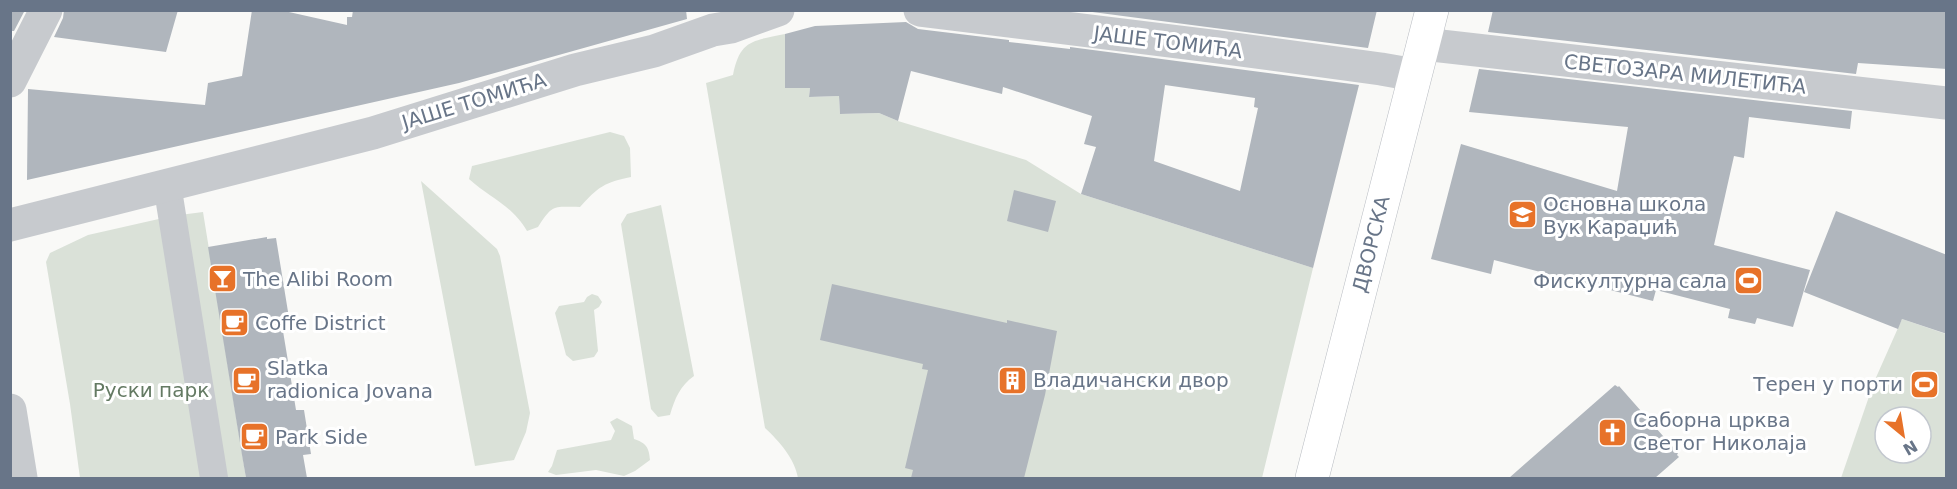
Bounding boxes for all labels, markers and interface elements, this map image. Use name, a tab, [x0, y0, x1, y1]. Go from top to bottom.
street label: ЈАШЕ ТОМИЋА	[1090, 21, 1244, 63]
street label: СВЕТОЗАРА МИЛЕТИЋА	[1563, 49, 1808, 99]
street label: ЈАШЕ ТОМИЋА	[397, 68, 549, 135]
place label: Основна школа Вук Караџић	[1543, 192, 1706, 239]
street label: ДВОРСКА	[1347, 193, 1395, 295]
school or university icon: Основна школа Вук Караџић	[1506, 199, 1538, 231]
bar icon: The Alibi Room	[206, 263, 238, 295]
sports icon: Фискултурна сала	[1732, 265, 1764, 297]
place label: The Alibi Room	[242, 267, 393, 291]
place label: Фискултурна сала	[1533, 269, 1727, 293]
cafe icon: Coffe District	[218, 307, 250, 339]
place label: Coffe District	[255, 311, 386, 335]
place label: Slatka radionica Jovana	[267, 356, 433, 403]
cafe icon: Slatka radionica Jovana	[230, 364, 262, 396]
building icon: Владичански двор	[996, 364, 1028, 396]
place label: Владичански двор	[1033, 368, 1229, 392]
sports icon: Терен у порти	[1908, 368, 1940, 400]
place label: Терен у порти	[1752, 372, 1903, 396]
park label: Руски парк	[93, 378, 209, 402]
north arrow	[1873, 405, 1933, 465]
place label: Саборна црква Светог Николаја	[1633, 408, 1807, 455]
church icon: Саборна црква Светог Николаја	[1596, 416, 1628, 448]
cafe icon: Park Side	[238, 421, 270, 453]
place label: Park Side	[275, 425, 368, 449]
text: N	[1900, 436, 1921, 459]

